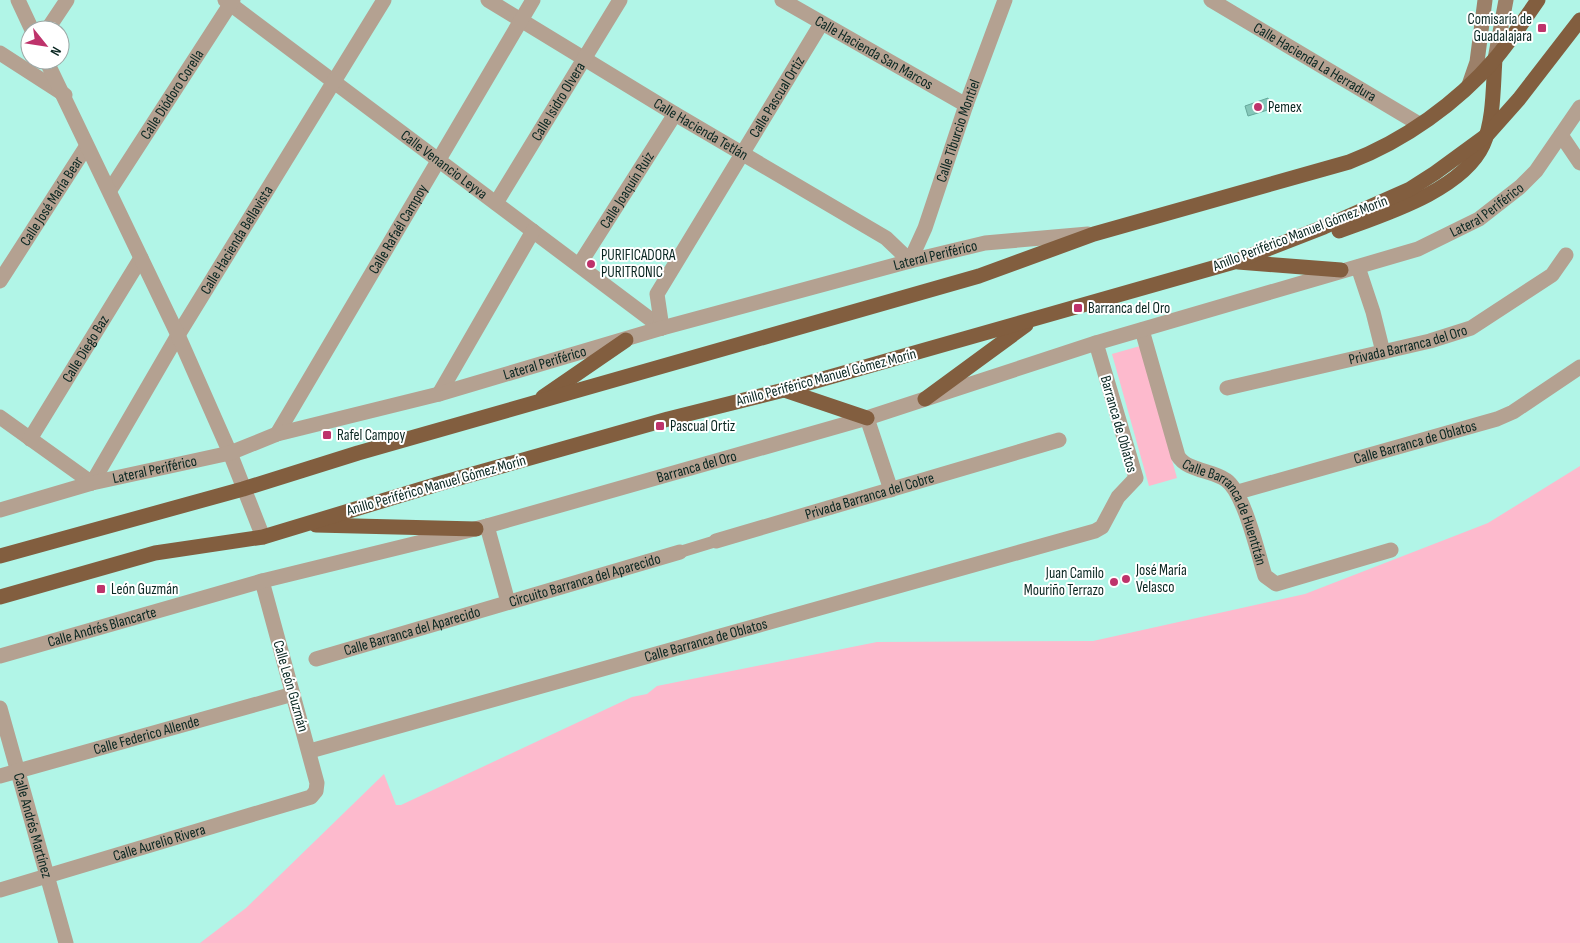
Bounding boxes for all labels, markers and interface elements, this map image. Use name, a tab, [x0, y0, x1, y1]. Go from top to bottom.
place label: Comisaría de Guadalajara	[1468, 10, 1532, 46]
street label: Calle Hacienda San Marcos	[811, 12, 936, 94]
street label: Calle Hacienda La Herradura	[1250, 18, 1380, 106]
north arrow	[20, 20, 70, 70]
marker: Comisaría de Guadalajara	[1536, 22, 1548, 34]
text: N	[47, 44, 65, 59]
street label: Calle Diódoro Corella	[136, 46, 209, 143]
street label: Calle Pascual Ortiz	[745, 52, 809, 141]
street label: Calle Isidro Olvera	[527, 59, 590, 145]
street label: Calle Tiburcio Montiel	[932, 77, 985, 185]
street label: Calle Hacienda Tetlán	[650, 94, 751, 165]
place label: Pemex	[1268, 98, 1302, 117]
marker: Pemex	[1252, 101, 1264, 113]
street label: Calle Venancio Leyva	[397, 126, 491, 204]
street label: Calle Joaquín Ruiz	[596, 148, 659, 232]
street label: Calle José María Bear	[16, 152, 88, 250]
street label: Lateral Periférico	[1447, 179, 1528, 242]
street label: Calle Rafaél Campoy	[364, 181, 432, 278]
street label: Calle Hacienda Bellavista	[196, 182, 278, 298]
street label: Anillo Periférico Manuel Gómez Morín	[1209, 191, 1390, 276]
street label: Lateral Periférico	[891, 236, 979, 275]
place label: PURIFICADORA PURITRONIC	[601, 246, 676, 282]
marker: PURIFICADORA PURITRONIC	[585, 258, 597, 270]
place label: Barranca del Oro	[1088, 299, 1170, 318]
marker: Barranca del Oro	[1072, 302, 1084, 314]
street label: Calle Diego Baz	[58, 311, 114, 386]
street label: Privada Barranca del Oro	[1347, 321, 1470, 369]
street label: Lateral Periférico	[501, 342, 589, 384]
street label: Anillo Periférico Manuel Gómez Morín	[733, 344, 918, 411]
street label: Barranca de Oblatos	[1096, 373, 1141, 475]
street label: Calle Barranca de Oblatos	[1352, 416, 1479, 469]
place label: Pascual Ortiz	[670, 417, 736, 436]
marker: Pascual Ortiz	[654, 420, 666, 432]
place label: Rafel Campoy	[337, 426, 405, 445]
marker: Rafel Campoy	[321, 429, 333, 441]
street label: Barranca del Oro	[655, 447, 739, 487]
street label: Lateral Periférico	[111, 451, 199, 488]
street label: Anillo Periférico Manuel Gómez Morín	[343, 451, 528, 520]
street label: Calle Barranca de Huentitán	[1178, 455, 1270, 568]
street label: Privada Barranca del Cobre	[803, 468, 936, 524]
street label: Circuito Barranca del Aparecido	[507, 549, 663, 612]
place label: José María Velasco	[1135, 561, 1187, 597]
place label: Juan Camilo Mouriño Terrazo	[1024, 564, 1104, 600]
marker: José María Velasco	[1120, 573, 1132, 585]
marker: Juan Camilo Mouriño Terrazo	[1108, 576, 1120, 588]
place label: León Guzmán	[111, 580, 178, 599]
marker: León Guzmán	[95, 583, 107, 595]
street label: Calle Barranca del Aparecido	[342, 602, 483, 660]
street label: Calle Andrés Blancarte	[45, 603, 159, 652]
street label: Calle Barranca de Oblatos	[642, 614, 770, 667]
street label: Calle León Guzmán	[268, 638, 313, 734]
street label: Calle Federico Allende	[91, 712, 202, 759]
street label: Calle Andrés Martínez	[9, 771, 56, 881]
street label: Calle Aurelio Rivera	[111, 820, 208, 866]

